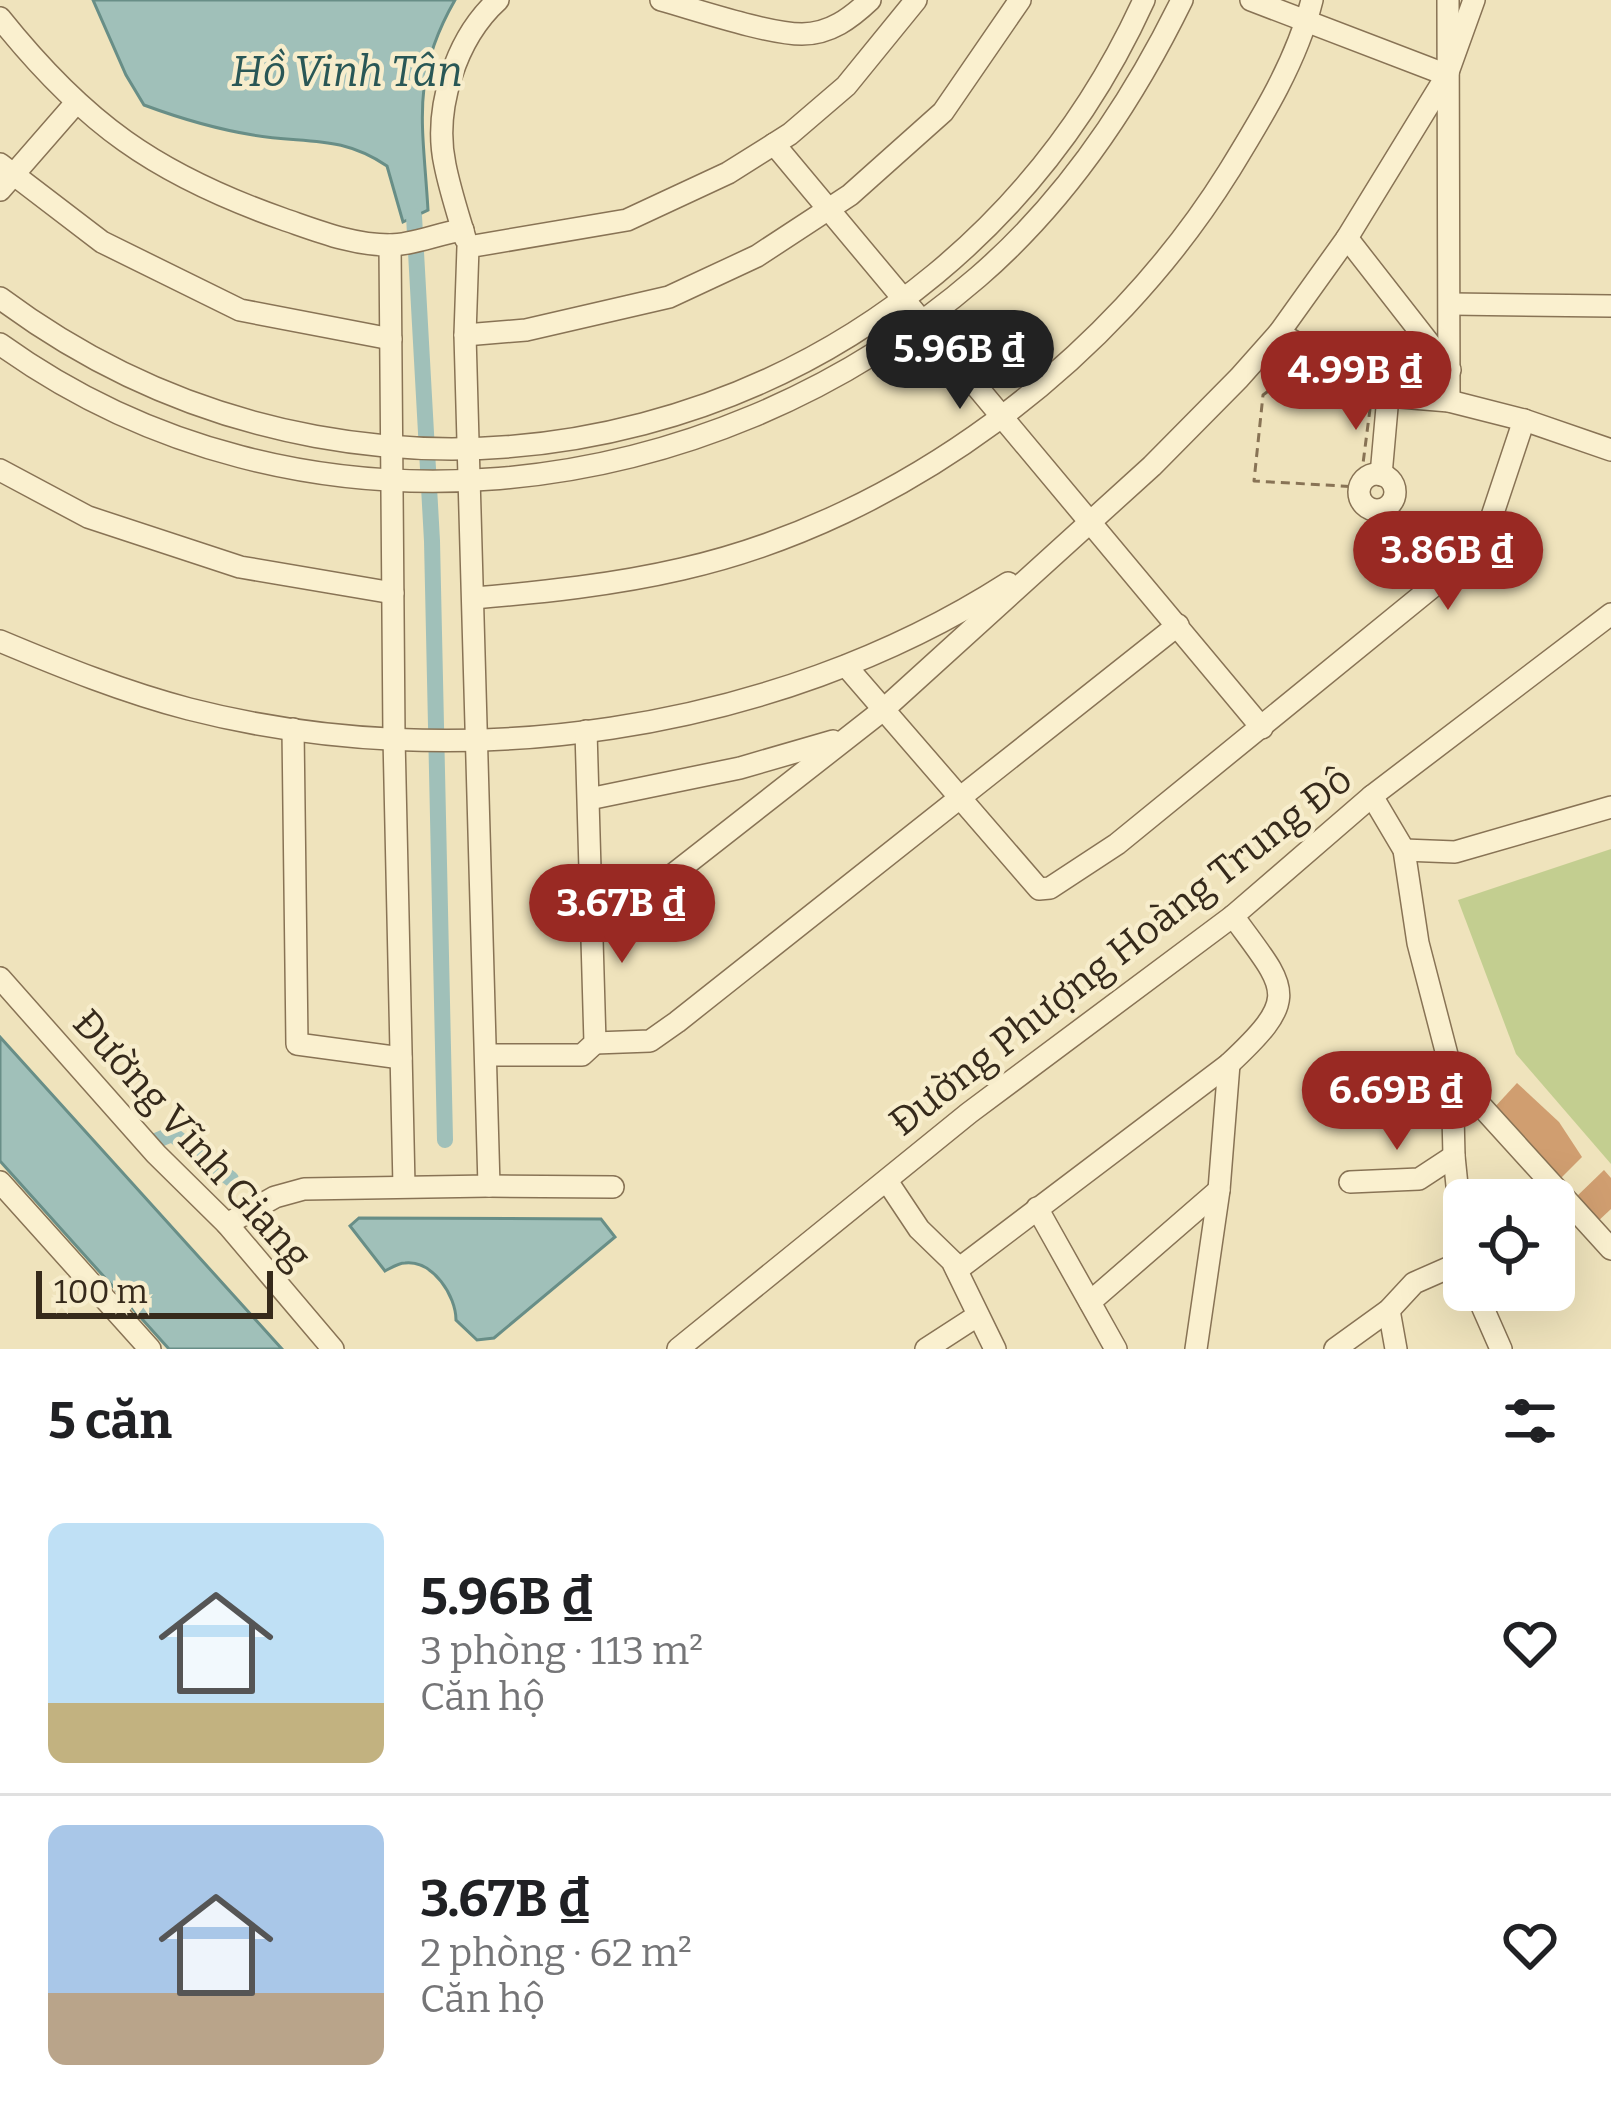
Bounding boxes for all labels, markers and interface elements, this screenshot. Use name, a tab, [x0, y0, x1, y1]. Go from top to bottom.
water label: Hồ Vinh Tân	[231, 47, 463, 97]
pin: 5.96B ₫	[849, 310, 1071, 412]
text: 5.96B ₫	[893, 326, 1027, 372]
pin: 4.99B ₫	[1245, 331, 1467, 433]
text: 4.99B ₫	[1287, 347, 1425, 393]
pin: 3.86B ₫	[1337, 511, 1559, 613]
text: 3.86B ₫	[1380, 527, 1516, 573]
street label: Đường Phượng Hoàng Trung Đô	[880, 756, 1361, 1145]
pin: 3.67B ₫	[511, 864, 733, 966]
text: 3.67B ₫	[556, 880, 688, 926]
street label: Đường Vĩnh Giang	[64, 1000, 321, 1279]
pin: 6.69B ₫	[1286, 1051, 1508, 1153]
text: 6.69B ₫	[1329, 1067, 1465, 1113]
map controls	[1443, 1179, 1575, 1311]
button: locate	[1443, 1179, 1575, 1311]
scale bar	[36, 1265, 273, 1318]
text: 100 m	[54, 1272, 148, 1312]
icon: filters	[1497, 1388, 1563, 1454]
text: 5 căn	[48, 1390, 172, 1452]
text: 5.96B ₫	[420, 1566, 595, 1628]
icon: home	[144, 1571, 288, 1715]
icon: heart	[1497, 1610, 1563, 1676]
text: 3 phòng · 113 m²	[420, 1628, 703, 1674]
text: Căn hộ	[420, 1674, 545, 1720]
text: 3.67B ₫	[420, 1868, 592, 1930]
icon: home	[144, 1873, 288, 2017]
icon: heart	[1497, 1912, 1563, 1978]
text: 2 phòng · 62 m²	[420, 1930, 692, 1976]
text: Căn hộ	[420, 1976, 545, 2022]

